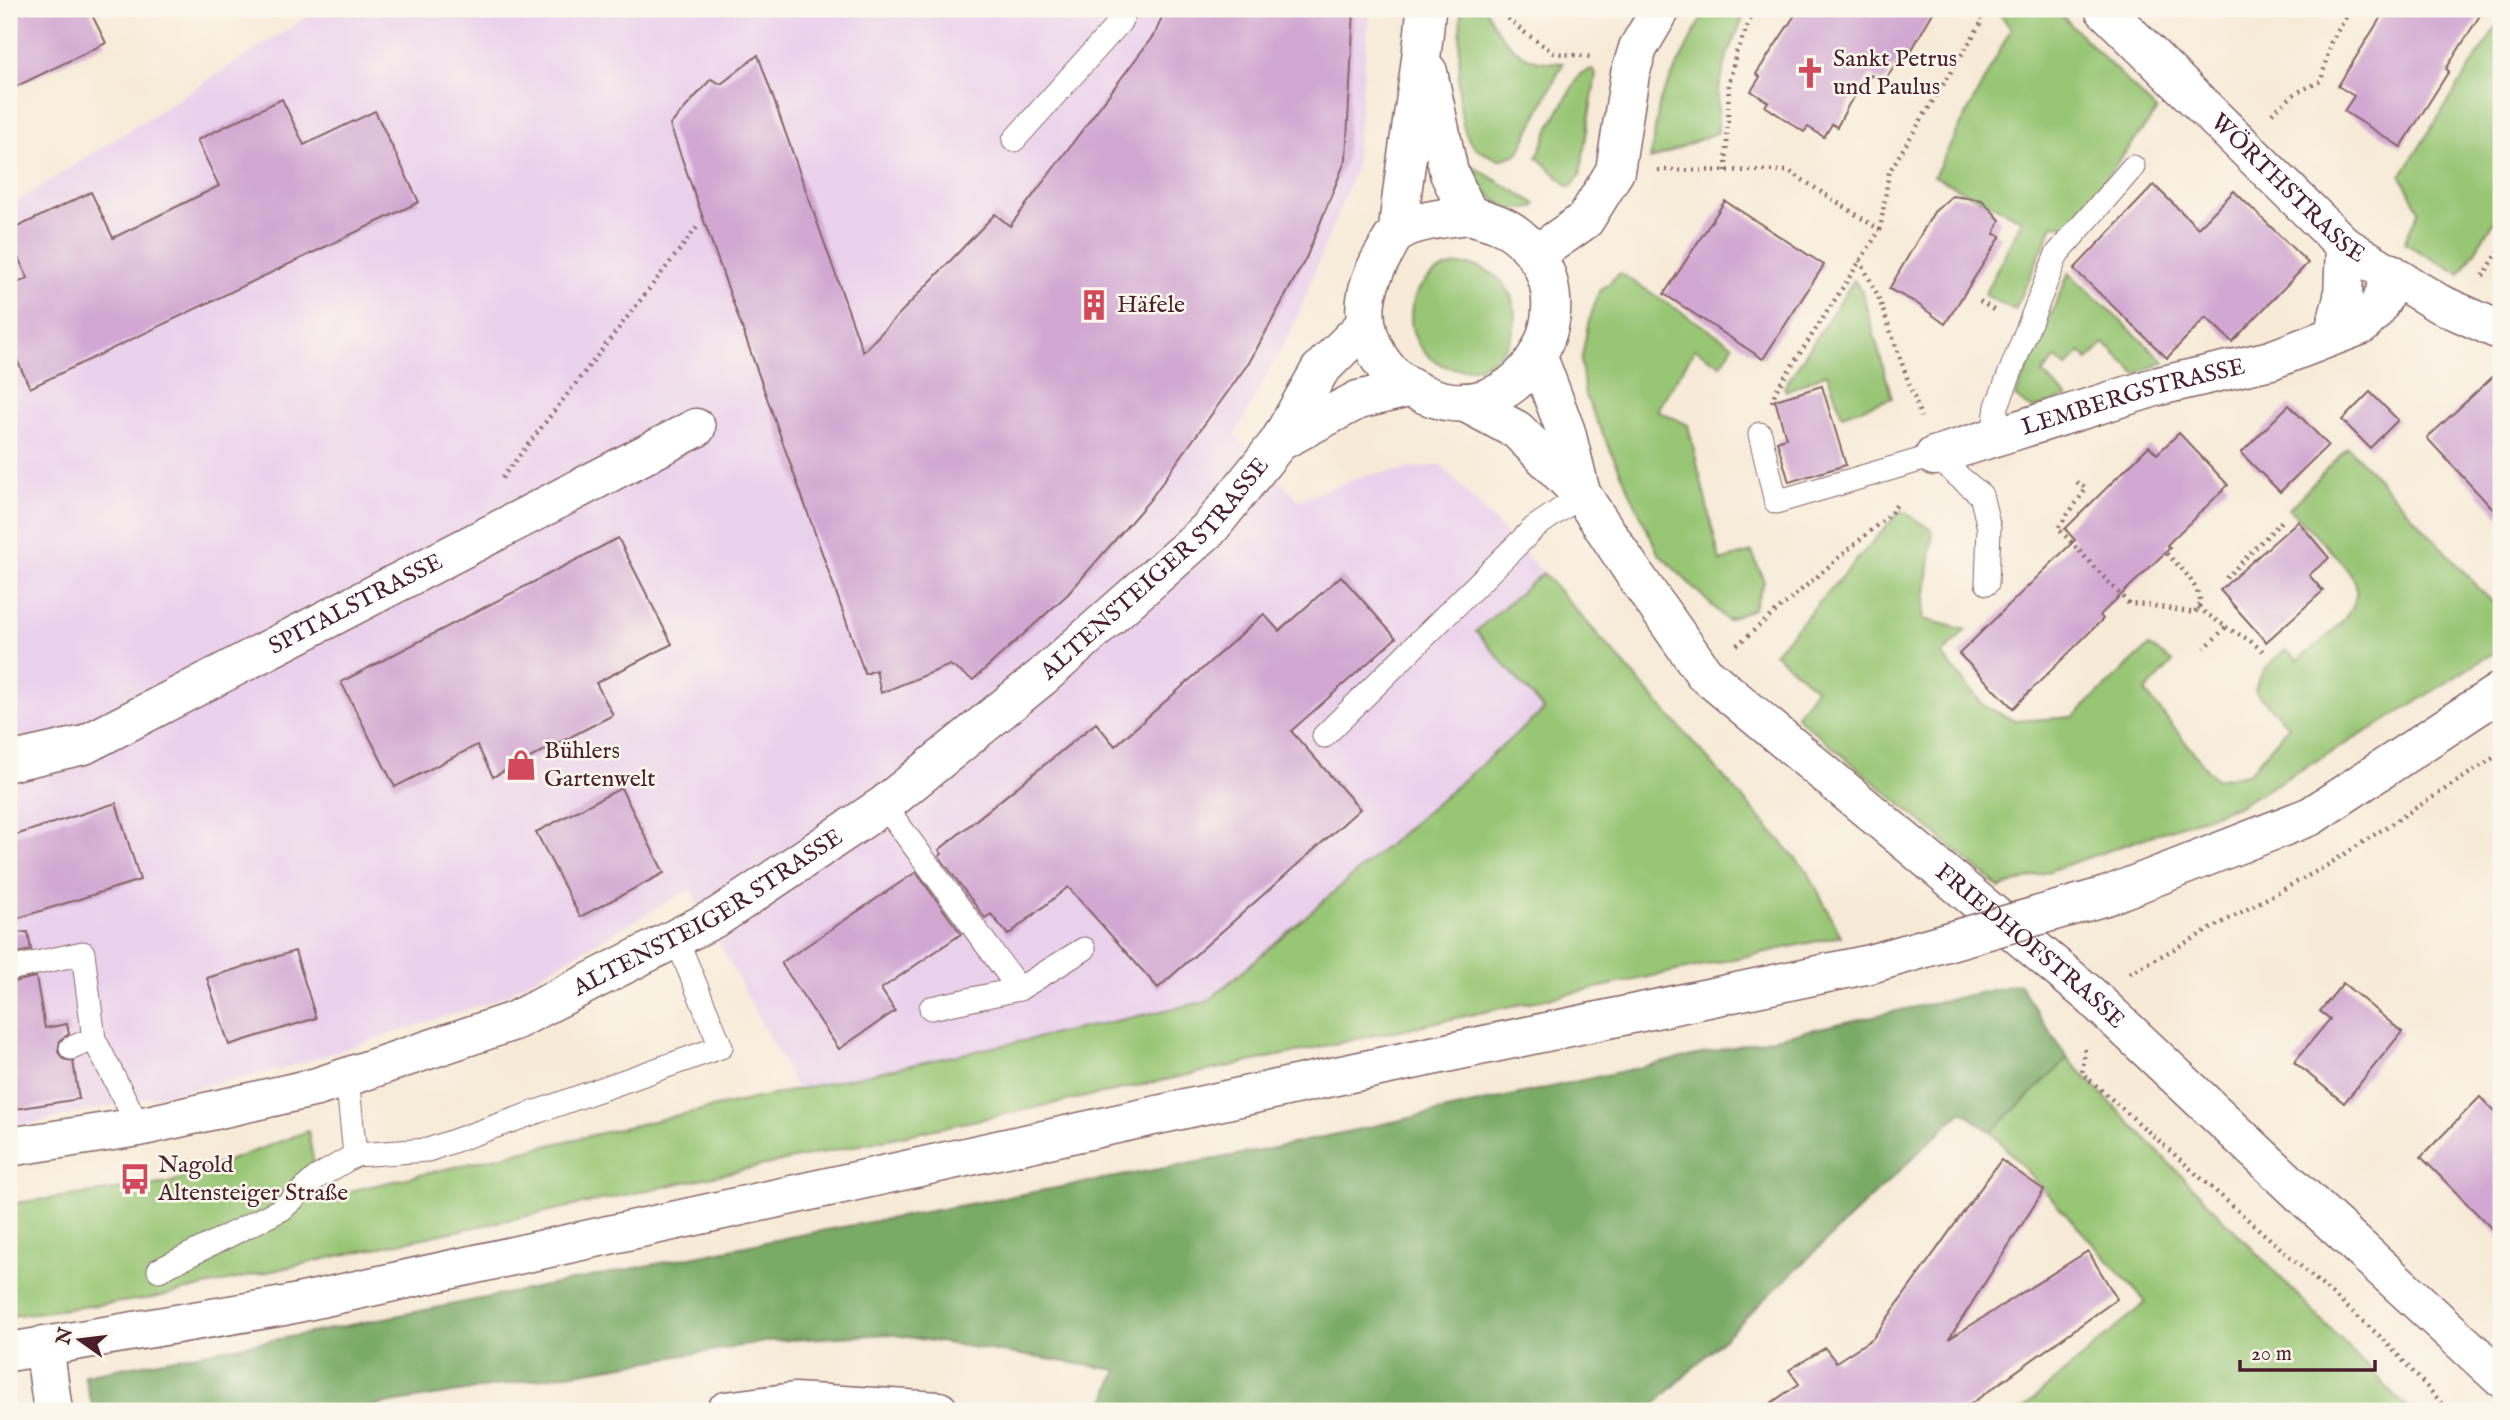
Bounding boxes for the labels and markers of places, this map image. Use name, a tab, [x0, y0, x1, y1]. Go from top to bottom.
place label: Sankt Petrus und Paulus	[1833, 44, 1957, 103]
church icon: Sankt Petrus und Paulus	[1793, 56, 1827, 90]
building icon: Häfele	[1077, 288, 1111, 322]
place label: Häfele	[1117, 290, 1185, 321]
place label: Bühlers Gartenwelt	[544, 736, 656, 795]
shop icon: Bühlers Gartenwelt	[504, 748, 538, 782]
place label: Nagold Altensteiger Straße	[157, 1150, 348, 1209]
bus stop icon: Nagold Altensteiger Straße	[118, 1162, 152, 1196]

